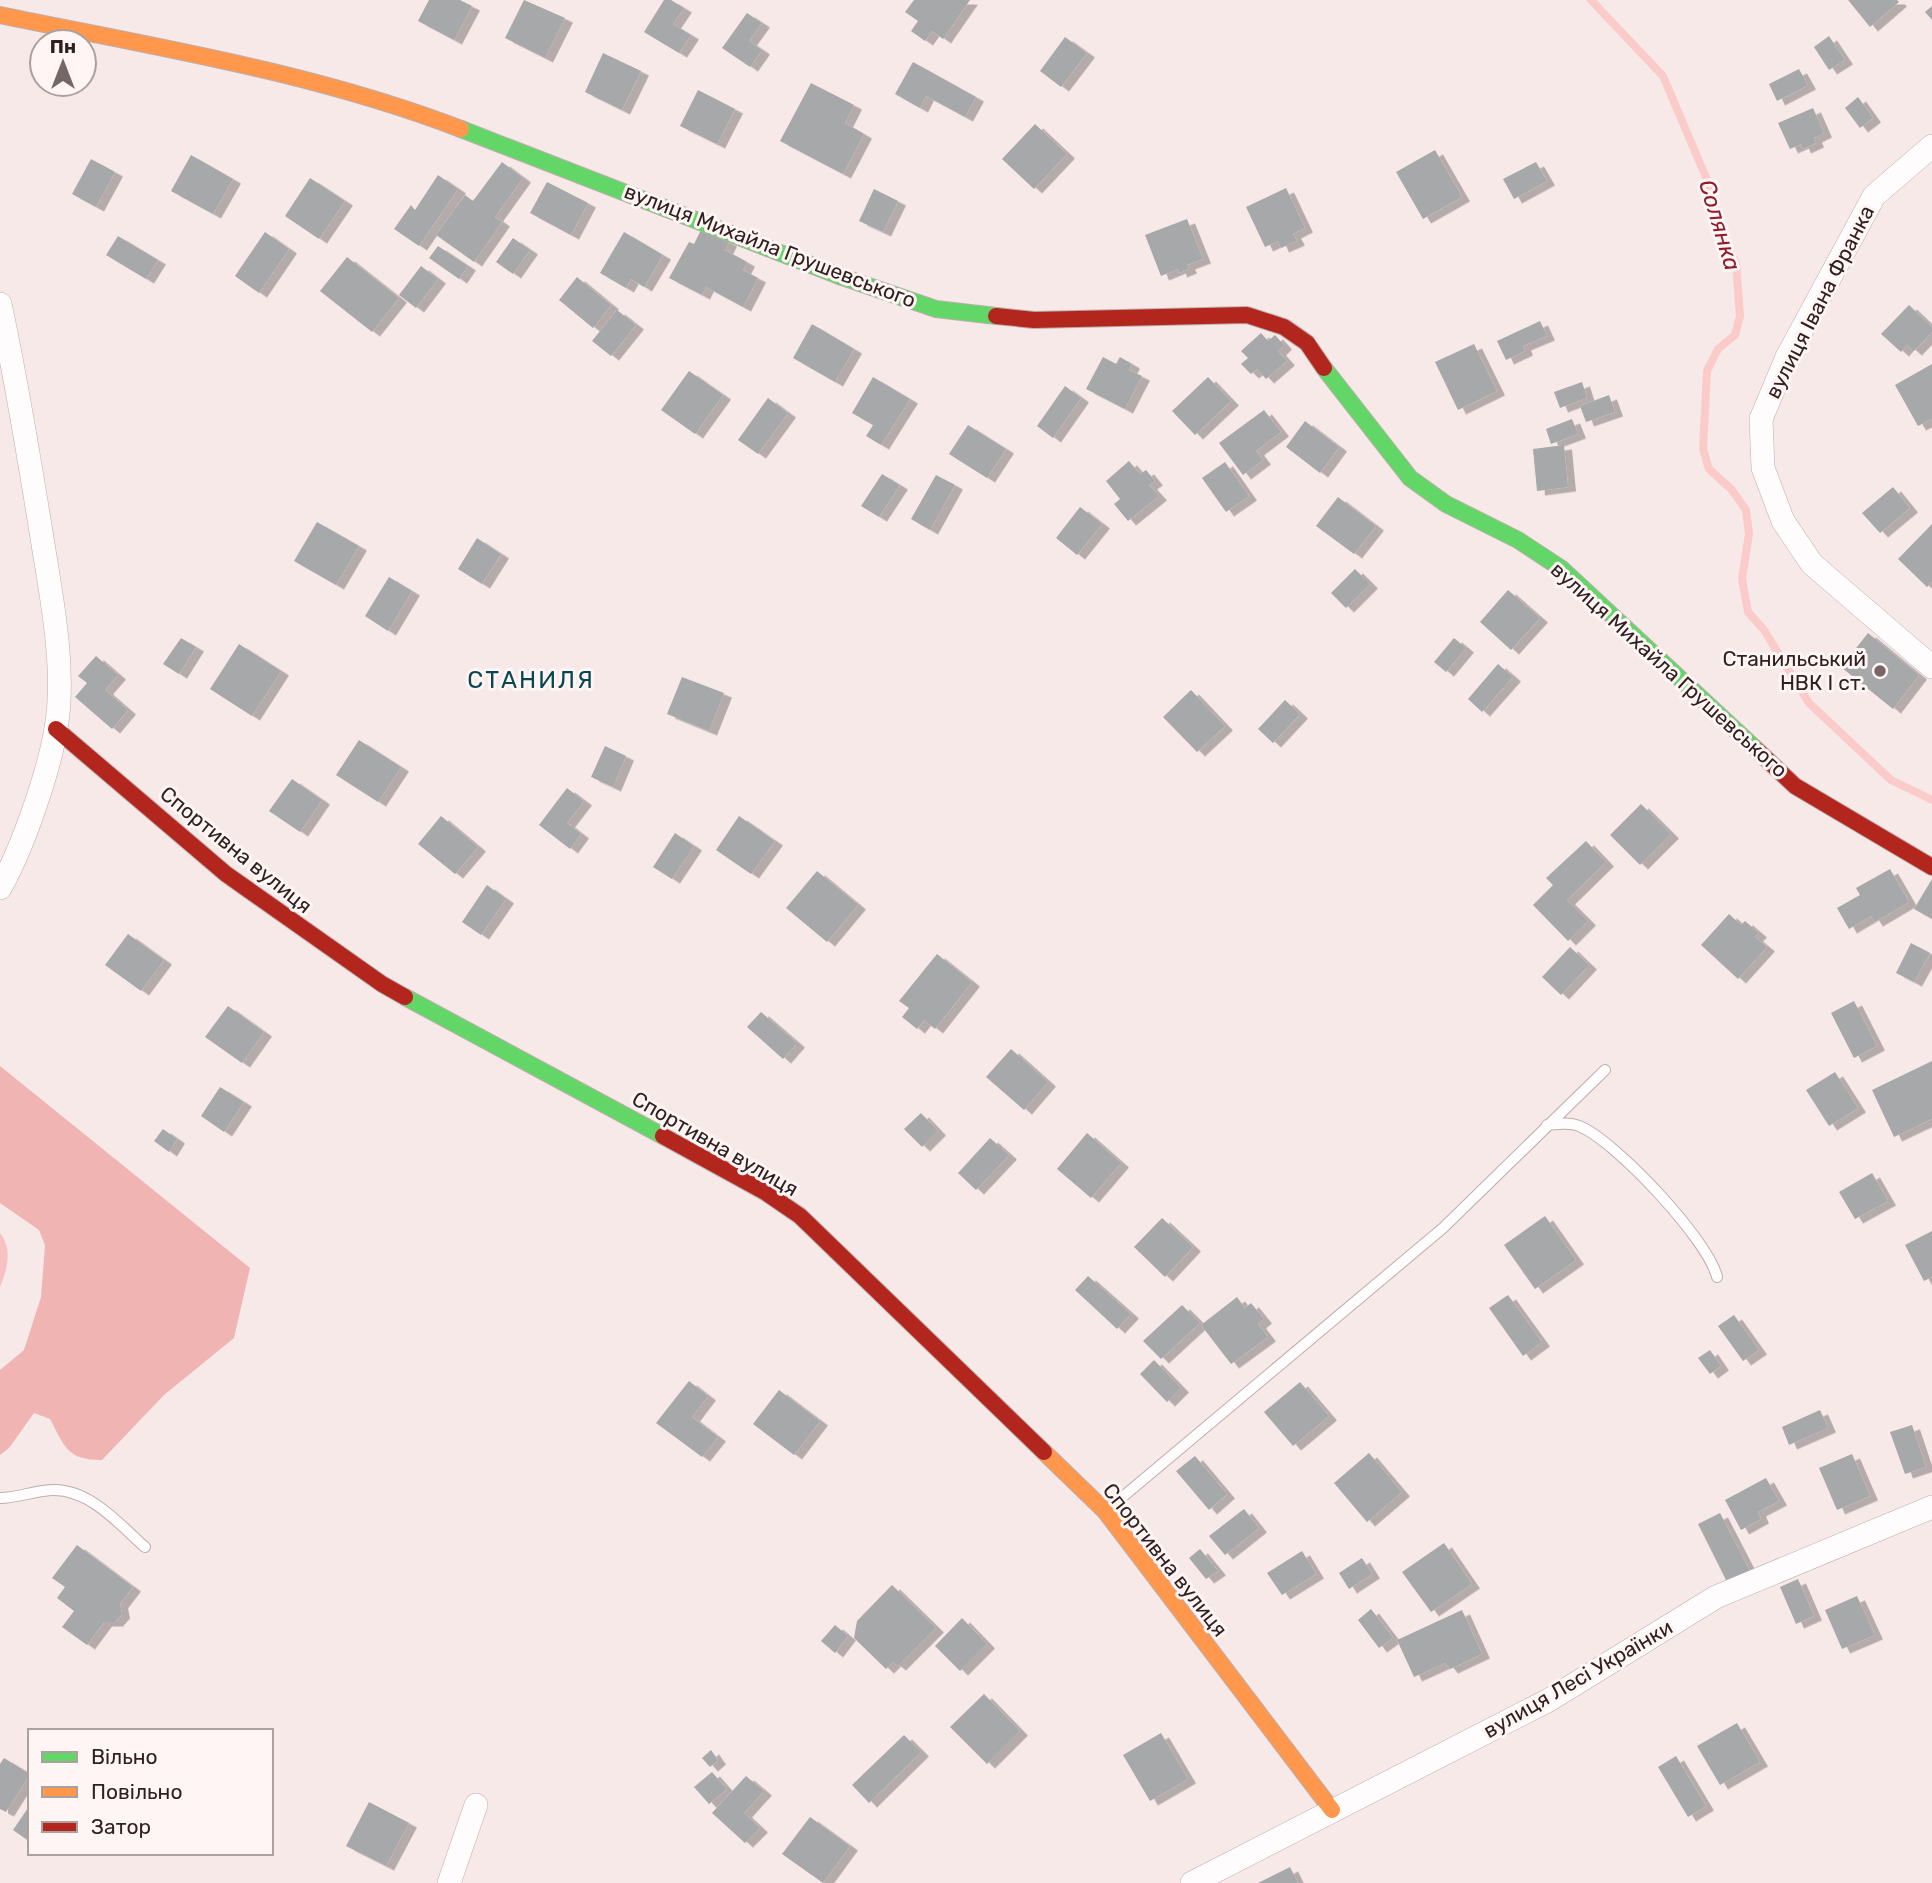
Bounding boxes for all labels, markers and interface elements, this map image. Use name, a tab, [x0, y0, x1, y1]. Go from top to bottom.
north arrow	[28, 28, 98, 98]
text: Пн	[50, 35, 76, 58]
water label: Солянка	[1693, 176, 1747, 274]
street label: вулиця Михайла Грушевського	[621, 178, 919, 313]
street label: вулиця Івана Франка	[1760, 201, 1879, 403]
street label: вулиця Михайла Грушевського	[1546, 557, 1793, 783]
place label: Станильський НВК І ст.	[1722, 646, 1866, 695]
marker: Станильський НВК І ст.	[1872, 663, 1888, 679]
district label: СТАНИЛЯ	[467, 666, 595, 694]
street label: Спортивна вулиця	[155, 781, 317, 918]
street label: Спортивна вулиця	[628, 1086, 803, 1201]
street label: Спортивна вулиця	[1098, 1478, 1233, 1641]
street label: вулиця Лесі Українки	[1479, 1614, 1677, 1743]
legend	[28, 1729, 273, 1855]
text: Вільно	[91, 1744, 158, 1769]
text: Повільно	[91, 1779, 182, 1804]
text: Затор	[91, 1814, 151, 1839]

